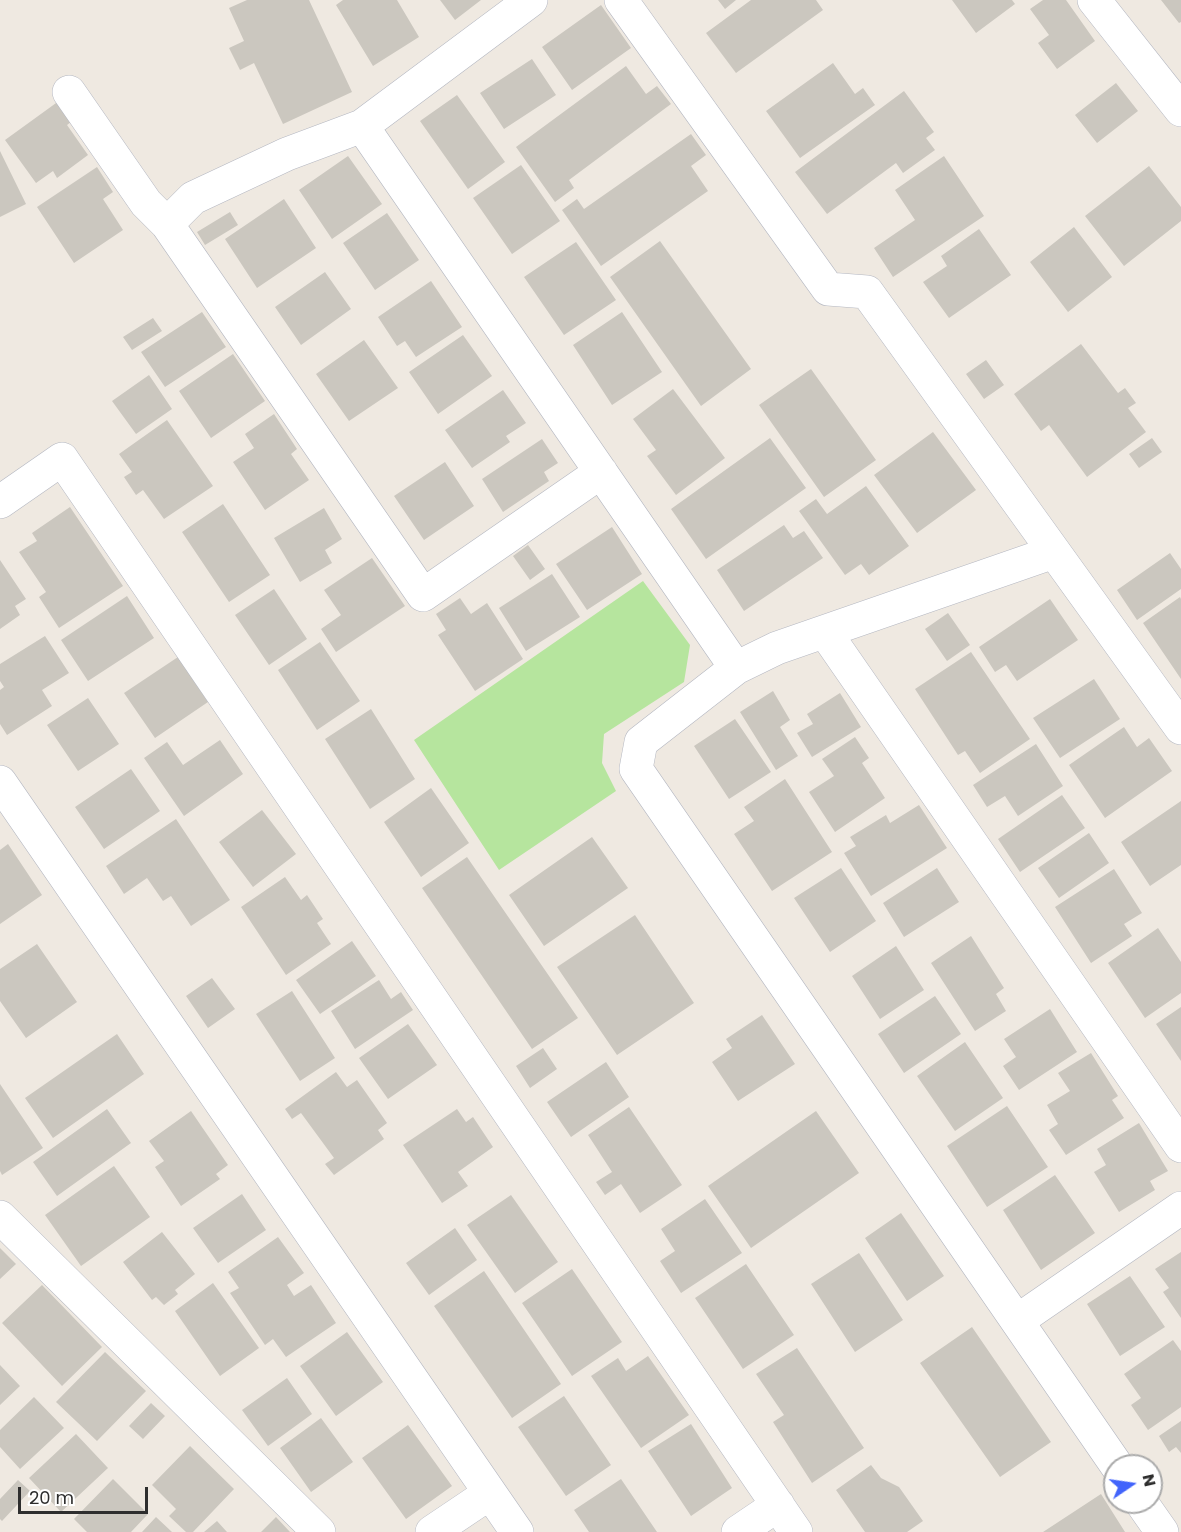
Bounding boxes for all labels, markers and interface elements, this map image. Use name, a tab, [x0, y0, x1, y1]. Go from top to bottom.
north arrow	[1103, 1454, 1163, 1514]
text: N	[1137, 1472, 1162, 1489]
scale bar	[21, 1475, 152, 1513]
text: 20 m	[29, 1485, 74, 1510]

